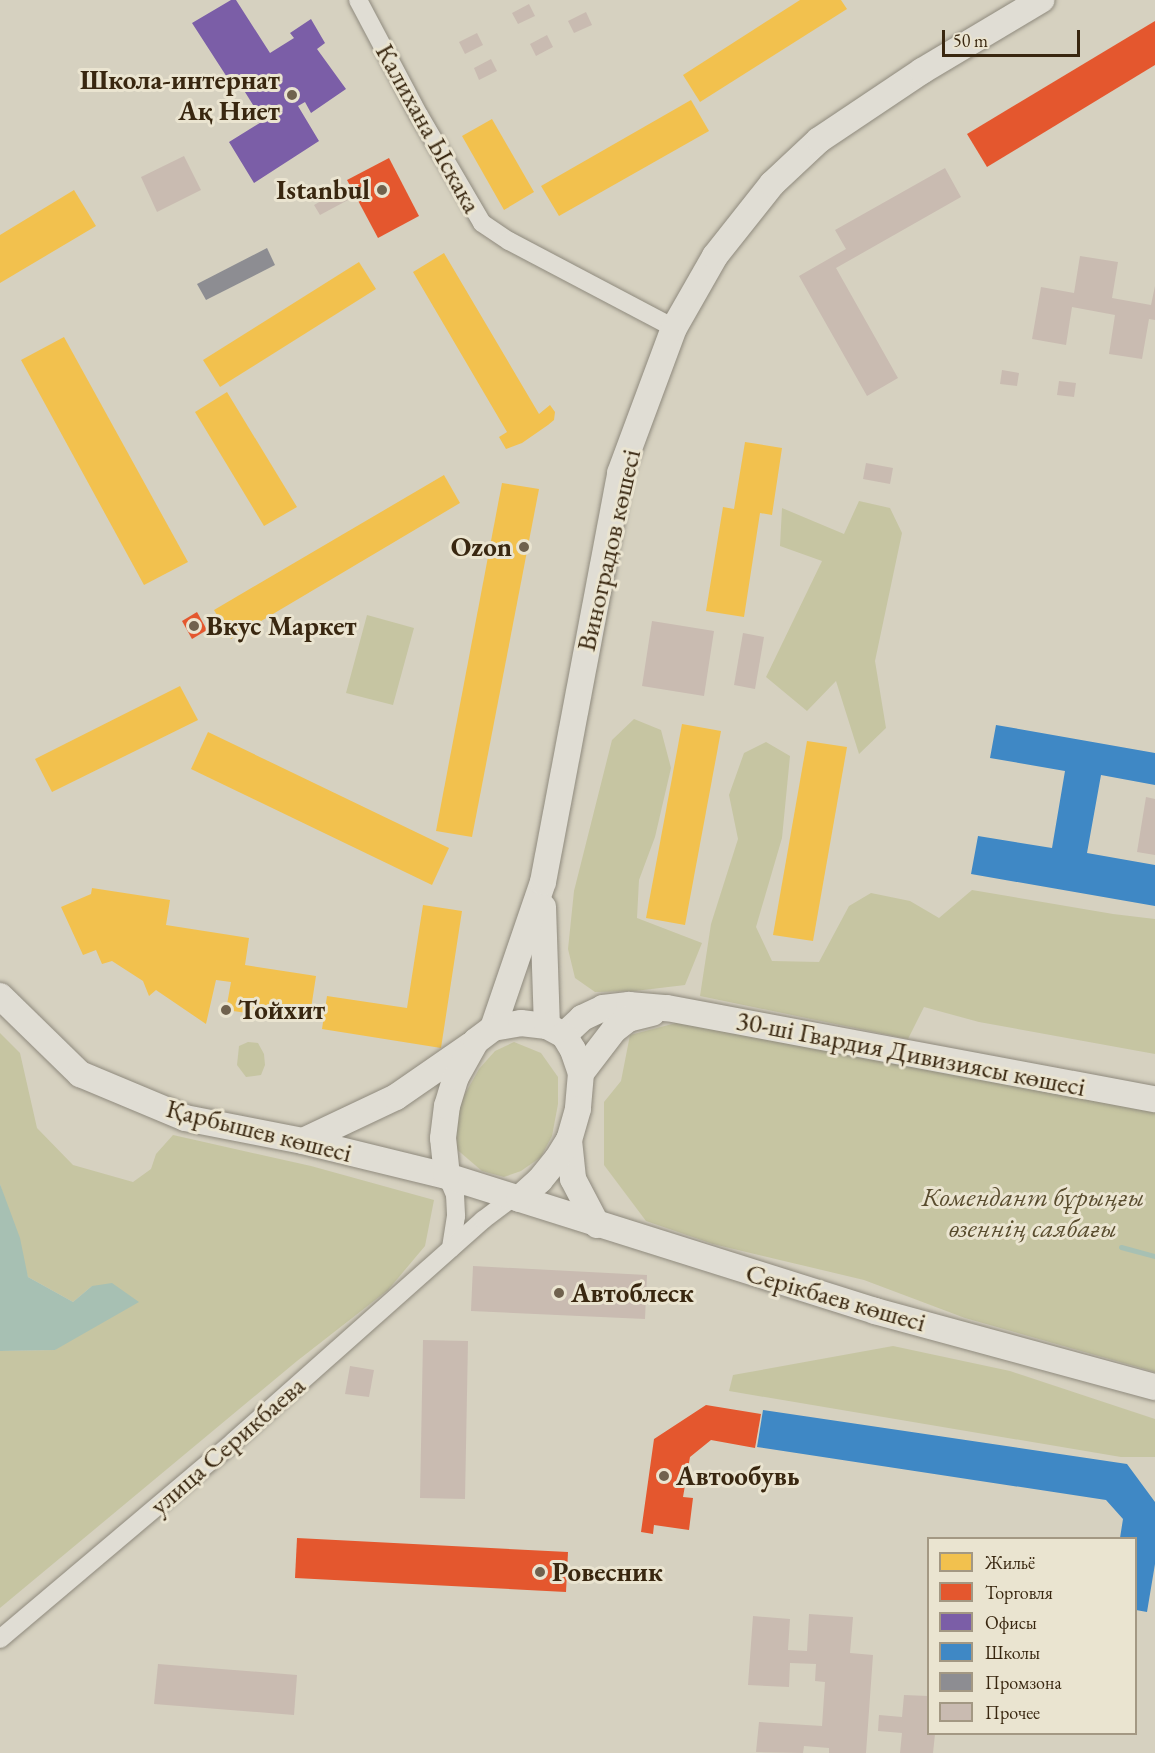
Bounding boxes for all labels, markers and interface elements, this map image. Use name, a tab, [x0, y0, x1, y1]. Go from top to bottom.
scale bar	[945, 18, 1083, 56]
text: 50 m	[953, 29, 988, 52]
street label: Калихана Ыскака	[369, 38, 489, 218]
place label: Школа-интернат Ақ Ниет	[80, 63, 280, 126]
marker: Школа-интернат Ақ Ниет	[285, 88, 299, 102]
place label: Istanbul	[276, 174, 370, 206]
marker: Istanbul	[375, 183, 389, 197]
street label: Виноградов көшесі	[569, 446, 647, 654]
place label: Ozon	[451, 531, 512, 563]
marker: Ozon	[517, 540, 531, 554]
place label: Вкус Маркет	[206, 610, 357, 642]
marker: Вкус Маркет	[187, 619, 201, 633]
place label: Тойхит	[238, 994, 325, 1026]
marker: Тойхит	[219, 1003, 233, 1017]
street label: 30-ші Гвардия Дивизиясы көшесі	[734, 1003, 1088, 1103]
street label: Қарбышев көшесі	[163, 1091, 355, 1169]
park label: Комендант бұрыңғы өзеннің саябағы	[921, 1180, 1145, 1243]
street label: Серікбаев көшесі	[742, 1256, 930, 1338]
place label: Автоблеск	[571, 1277, 694, 1309]
marker: Автоблеск	[552, 1286, 566, 1300]
street label: улица Серикбаева	[143, 1369, 311, 1521]
place label: Автообувь	[676, 1460, 800, 1492]
marker: Автообувь	[657, 1469, 671, 1483]
legend	[927, 1537, 1137, 1735]
text: Жильё	[985, 1551, 1035, 1574]
place label: Ровесник	[552, 1556, 663, 1588]
marker: Ровесник	[533, 1565, 547, 1579]
text: Торговля	[985, 1581, 1053, 1604]
text: Офисы	[985, 1611, 1037, 1634]
text: Школы	[985, 1641, 1040, 1664]
text: Промзона	[985, 1671, 1062, 1694]
text: Прочее	[985, 1701, 1040, 1724]

